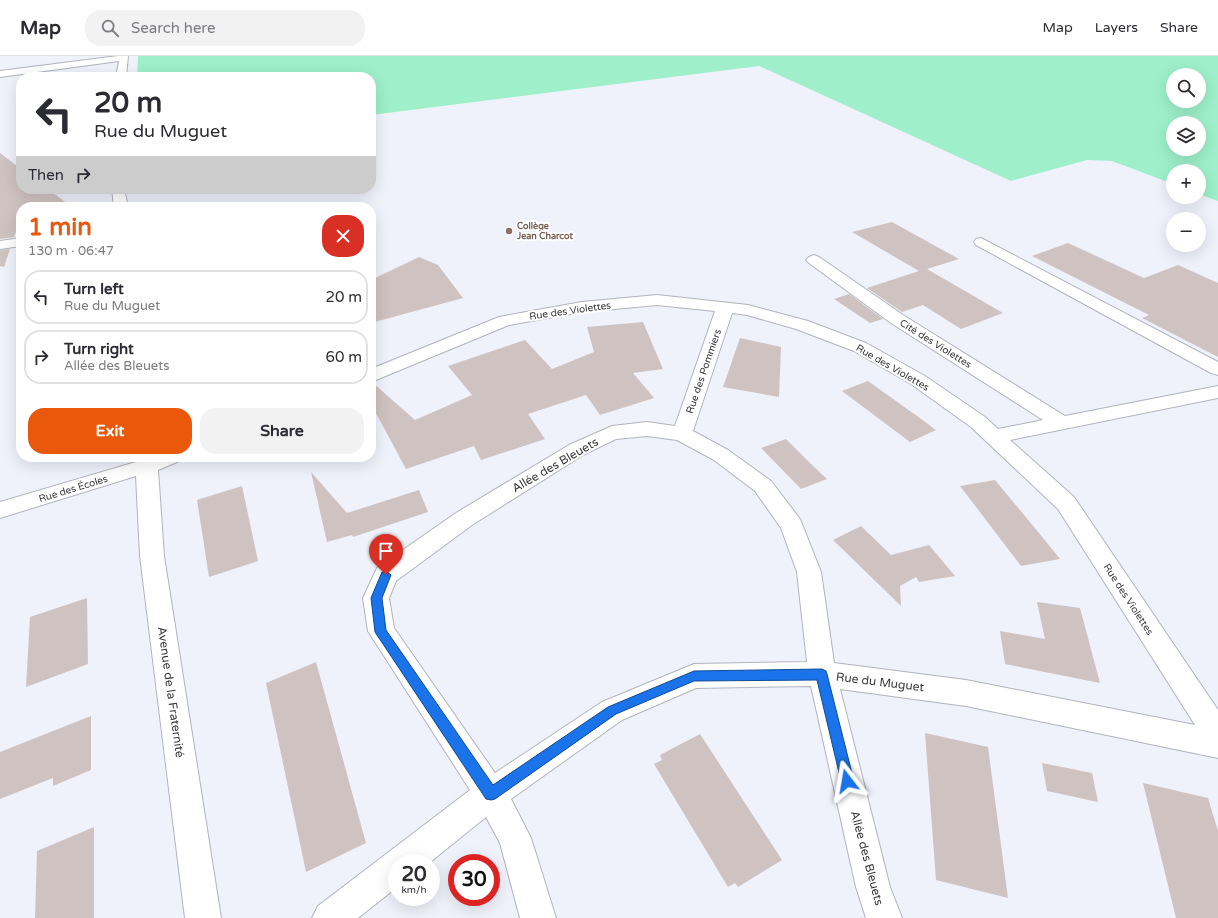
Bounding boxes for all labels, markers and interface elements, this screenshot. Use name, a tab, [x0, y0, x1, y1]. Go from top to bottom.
search box	[85, 10, 365, 46]
text: Map	[20, 17, 61, 39]
icon: search	[99, 17, 121, 39]
text: Search here	[131, 19, 215, 37]
text: Map	[1043, 19, 1073, 36]
text: Layers	[1095, 19, 1138, 36]
text: Share	[1160, 19, 1198, 36]
map controls	[1166, 68, 1206, 252]
button: search	[1166, 68, 1206, 108]
text: 20 m	[94, 86, 162, 120]
icon: left	[28, 88, 80, 140]
button: layers	[1166, 116, 1206, 156]
text: Rue du Muguet	[94, 120, 227, 142]
icon: right	[72, 164, 94, 186]
button: +	[1166, 164, 1206, 204]
text: Then	[28, 166, 64, 184]
button: −	[1166, 212, 1206, 252]
text: 1 min	[28, 213, 92, 242]
button: close	[322, 215, 364, 257]
place label: Collège Jean Charcot	[516, 221, 573, 242]
marker: Collège Jean Charcot	[504, 226, 514, 236]
text: 130 m · 06:47	[28, 243, 114, 259]
text: Turn left	[64, 280, 124, 298]
icon: left	[30, 286, 52, 308]
text: 20 m	[325, 288, 362, 306]
text: Rue du Muguet	[64, 298, 160, 314]
street label: Rue des Violettes	[528, 299, 612, 323]
street label: Cité des Violettes	[897, 317, 974, 371]
street label: Rue des Pommiers	[684, 327, 724, 415]
text: Turn right	[64, 340, 134, 358]
street label: Rue des Violettes	[854, 342, 931, 394]
icon: right	[30, 346, 52, 368]
text: 60 m	[325, 348, 362, 366]
text: Allée des Bleuets	[64, 358, 169, 374]
button: Exit	[28, 408, 192, 454]
button: Share	[200, 408, 364, 454]
street label: Allée des Bleuets	[509, 435, 601, 495]
street label: Rue des Écoles	[37, 473, 109, 505]
pin	[369, 534, 403, 575]
icon: arrive	[375, 540, 397, 562]
street label: Rue des Violettes	[1101, 562, 1156, 638]
street label: Avenue de la Fraternité	[155, 626, 187, 759]
street label: Rue du Muguet	[835, 670, 925, 694]
position arrow	[826, 760, 868, 802]
street label: Allée des Bleuets	[848, 809, 886, 907]
speed limit sign: 30	[448, 854, 500, 906]
text: 20	[401, 863, 427, 887]
text: km/h	[401, 884, 427, 896]

